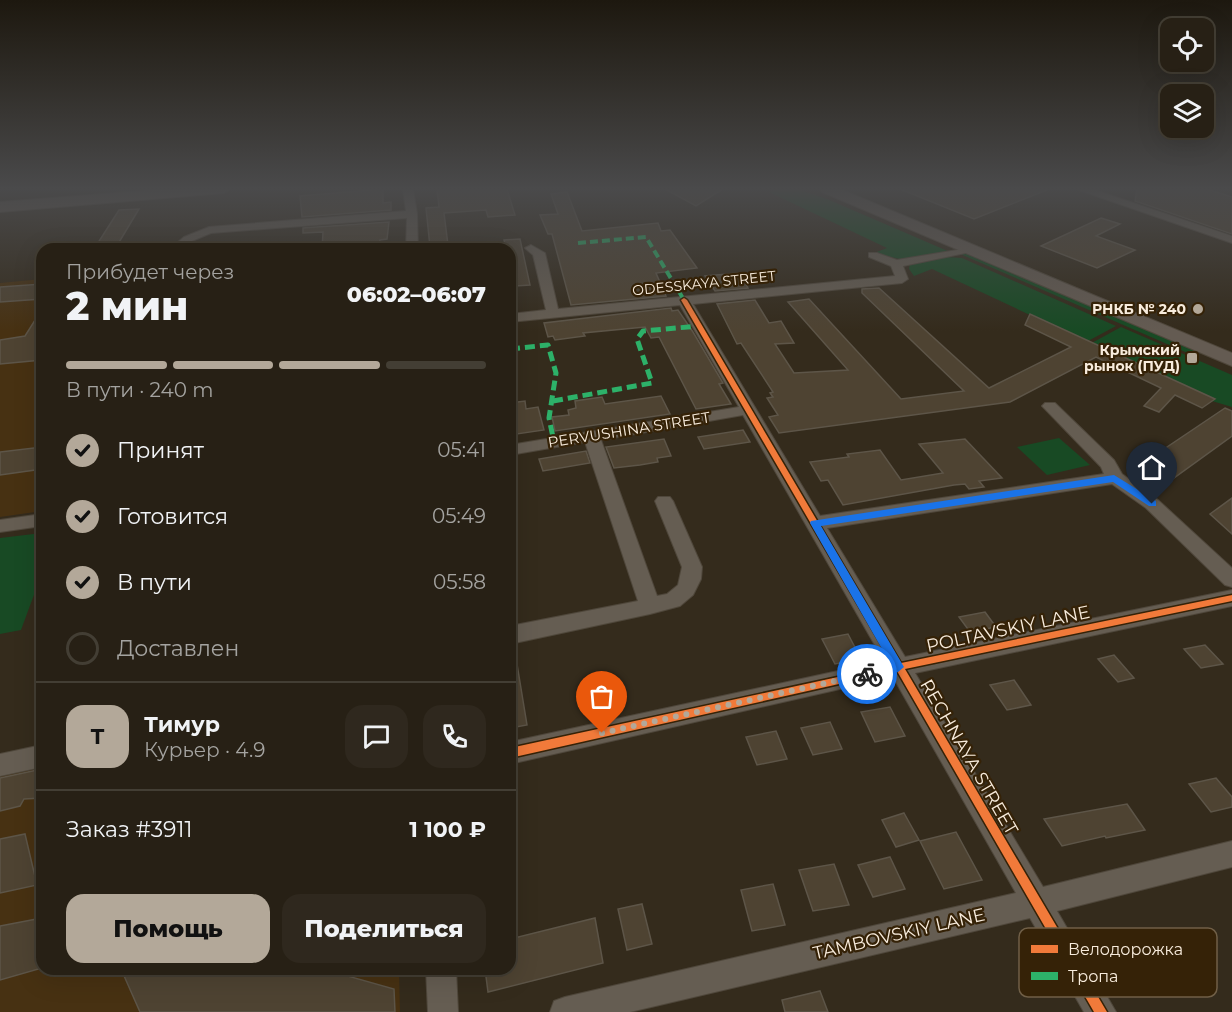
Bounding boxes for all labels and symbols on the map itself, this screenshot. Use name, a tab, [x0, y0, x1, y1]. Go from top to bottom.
street label: ODESSKAYA STREET	[631, 267, 777, 299]
place label: РНКБ № 240	[1092, 300, 1186, 318]
marker: РНКБ № 240	[1191, 302, 1205, 316]
place label: Крымский рынок (ПУД)	[1084, 341, 1180, 375]
marker: Крымский рынок (ПУД)	[1185, 351, 1199, 365]
street label: PERVUSHINA STREET	[546, 407, 712, 452]
pin	[1126, 442, 1177, 504]
street label: POLTAVSKIY LANE	[924, 601, 1092, 657]
courier	[837, 644, 897, 704]
pin	[576, 671, 627, 733]
street label: RECHNAYA STREET	[915, 675, 1023, 839]
street label: TAMBOVSKIY LANE	[811, 904, 987, 964]
legend	[1019, 928, 1217, 997]
text: Велодорожка	[1068, 940, 1183, 959]
text: Тропа	[1068, 967, 1118, 986]

